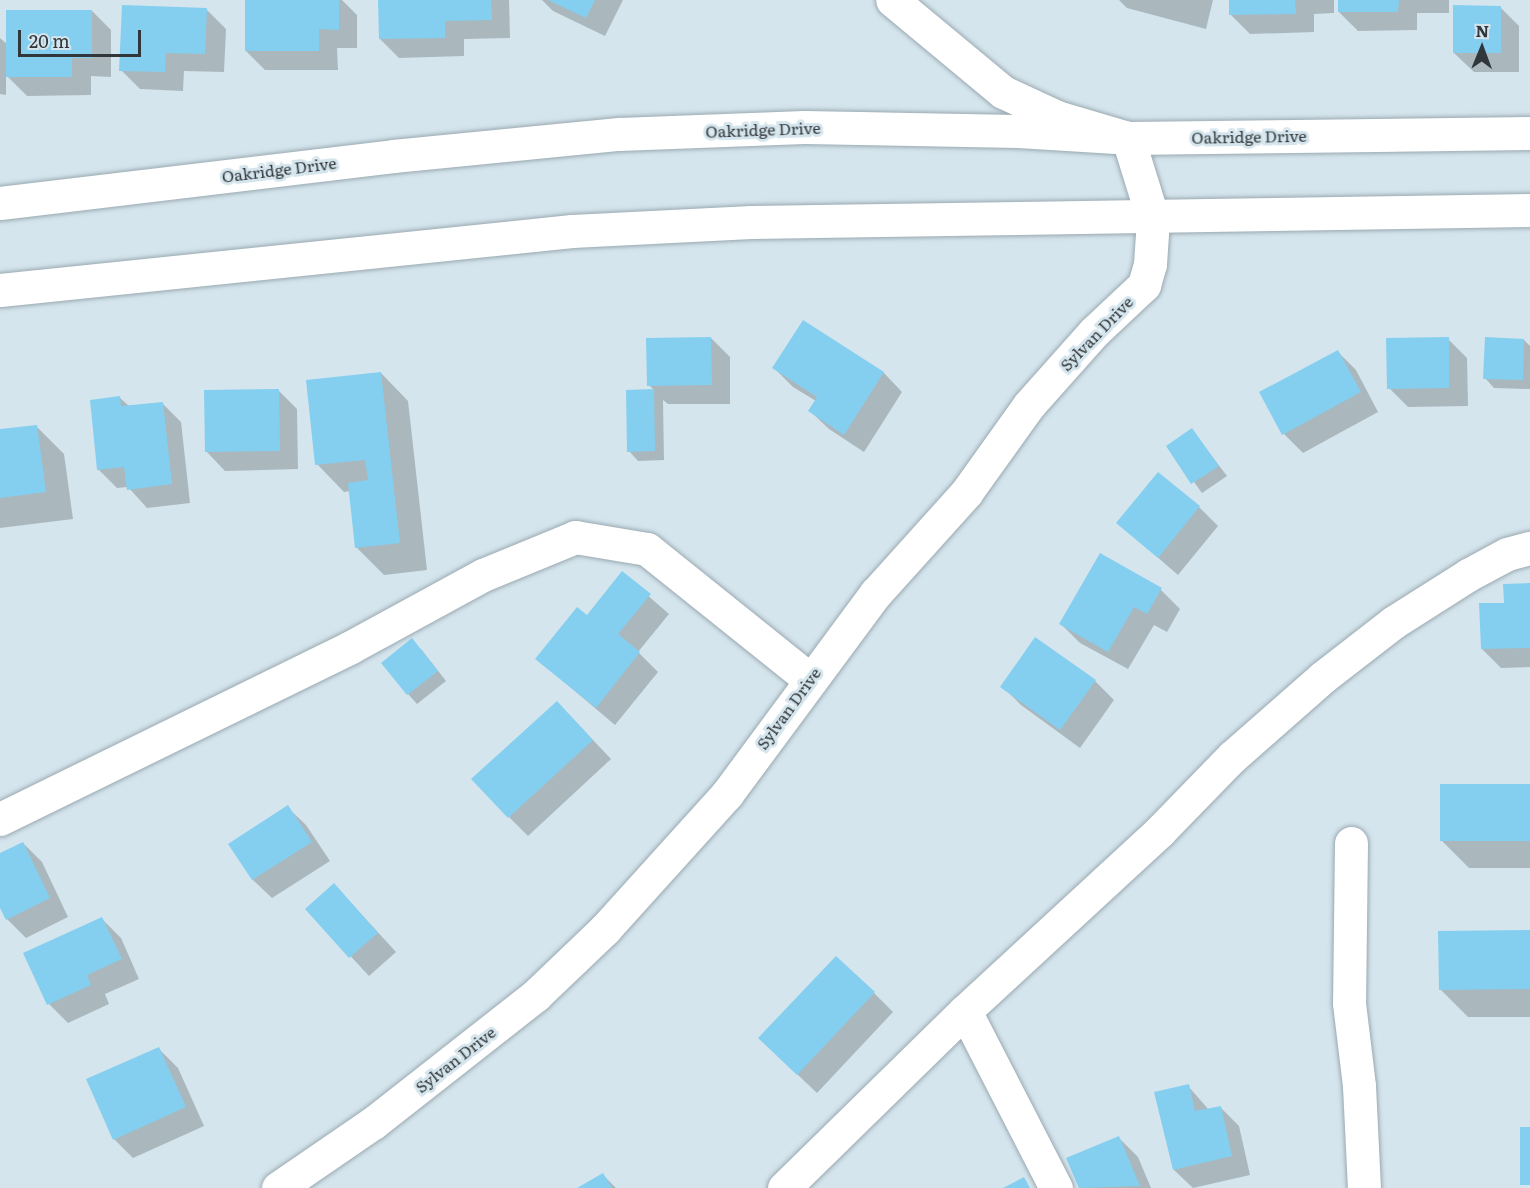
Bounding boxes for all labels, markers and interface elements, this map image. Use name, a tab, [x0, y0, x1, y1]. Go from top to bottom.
scale bar	[21, 18, 144, 56]
north arrow	[1452, 18, 1512, 78]
text: N	[1475, 18, 1489, 42]
text: 20 m	[29, 27, 70, 54]
street label: Oakridge Drive	[705, 117, 821, 141]
street label: Oakridge Drive	[1191, 125, 1307, 147]
street label: Oakridge Drive	[221, 152, 337, 186]
street label: Sylvan Drive	[1056, 292, 1136, 374]
street label: Sylvan Drive	[752, 663, 824, 753]
street label: Sylvan Drive	[411, 1022, 499, 1096]

